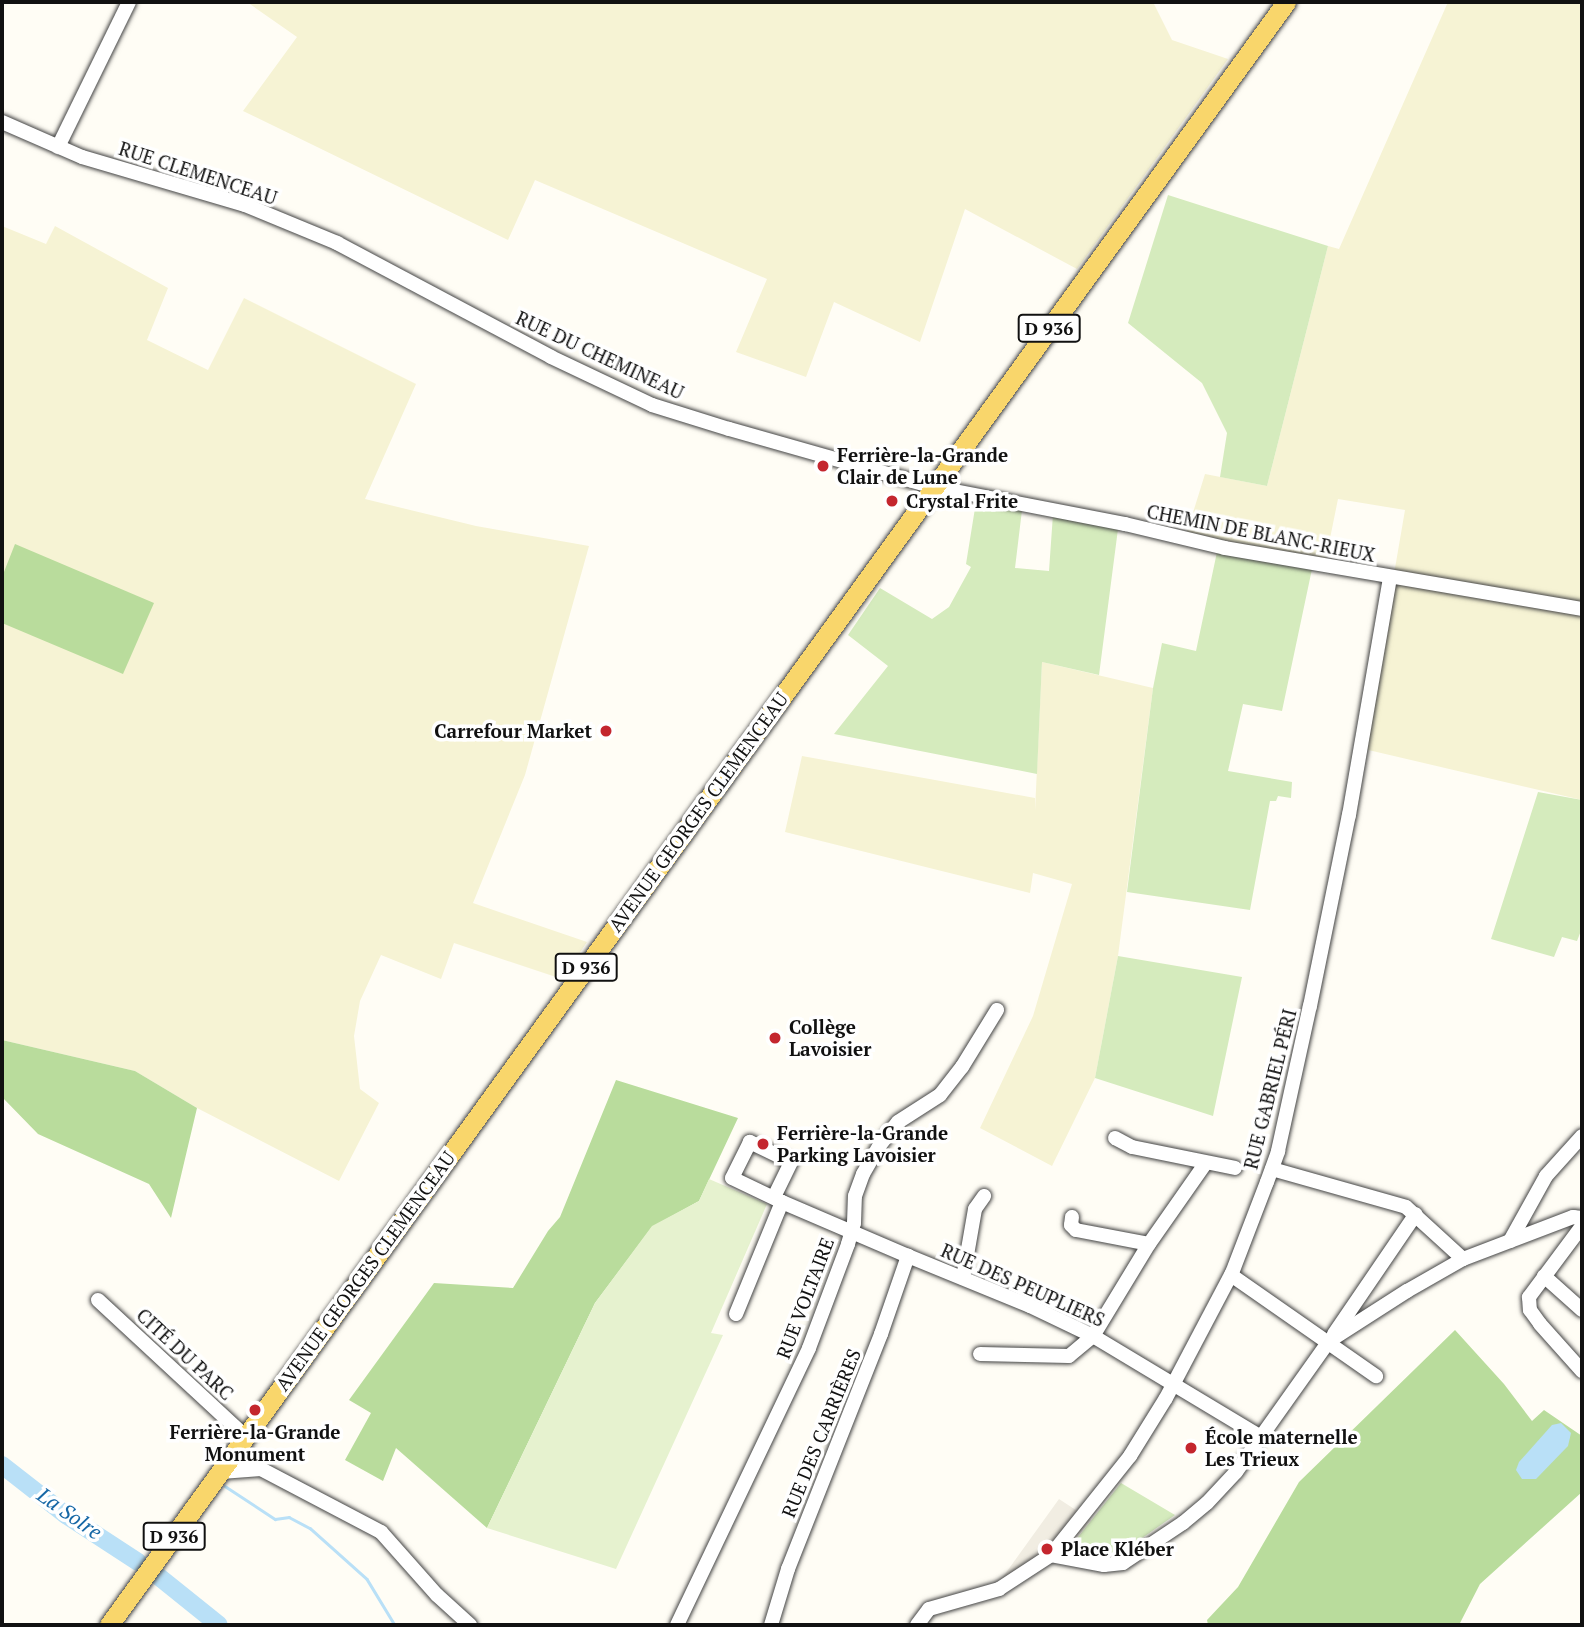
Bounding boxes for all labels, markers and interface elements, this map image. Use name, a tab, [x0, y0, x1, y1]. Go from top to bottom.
street label: RUE CLEMENCEAU	[116, 137, 280, 209]
street label: RUE DU CHEMINEAU	[513, 306, 687, 404]
road number: D 936	[1018, 314, 1080, 342]
place label: Ferrière-la-Grande Clair de Lune	[837, 444, 1008, 488]
marker: Ferrière-la-Grande Clair de Lune	[815, 458, 831, 474]
place label: Crystal Frite	[906, 490, 1018, 512]
marker: Crystal Frite	[884, 493, 900, 509]
street label: CHEMIN DE BLANC-RIEUX	[1145, 500, 1377, 566]
street label: AVENUE GEORGES CLEMENCEAU	[603, 688, 793, 936]
place label: Carrefour Market	[434, 720, 592, 742]
marker: Carrefour Market	[598, 723, 614, 739]
road number: D 936	[554, 952, 618, 982]
street label: RUE GABRIEL PÉRI	[1239, 1007, 1301, 1171]
place label: Collège Lavoisier	[789, 1016, 871, 1060]
marker: Collège Lavoisier	[767, 1030, 783, 1046]
place label: Ferrière-la-Grande Parking Lavoisier	[777, 1122, 948, 1166]
marker: Ferrière-la-Grande Parking Lavoisier	[755, 1136, 771, 1152]
street label: AVENUE GEORGES CLEMENCEAU	[270, 1147, 460, 1395]
street label: RUE VOLTAIRE	[771, 1234, 839, 1362]
street label: RUE DES PEUPLIERS	[938, 1239, 1108, 1331]
street label: CITÉ DU PARC	[132, 1303, 238, 1405]
street label: RUE DES CARRIÈRES	[777, 1345, 865, 1521]
marker: Ferrière-la-Grande Monument	[247, 1402, 263, 1418]
place label: Ferrière-la-Grande Monument	[169, 1421, 341, 1465]
place label: École maternelle Les Trieux	[1205, 1426, 1358, 1470]
marker: École maternelle Les Trieux	[1183, 1440, 1199, 1456]
water label: La Solre	[33, 1482, 107, 1544]
road number: D 936	[142, 1521, 206, 1550]
place label: Place Kléber	[1061, 1538, 1174, 1560]
marker: Place Kléber	[1039, 1541, 1055, 1557]

